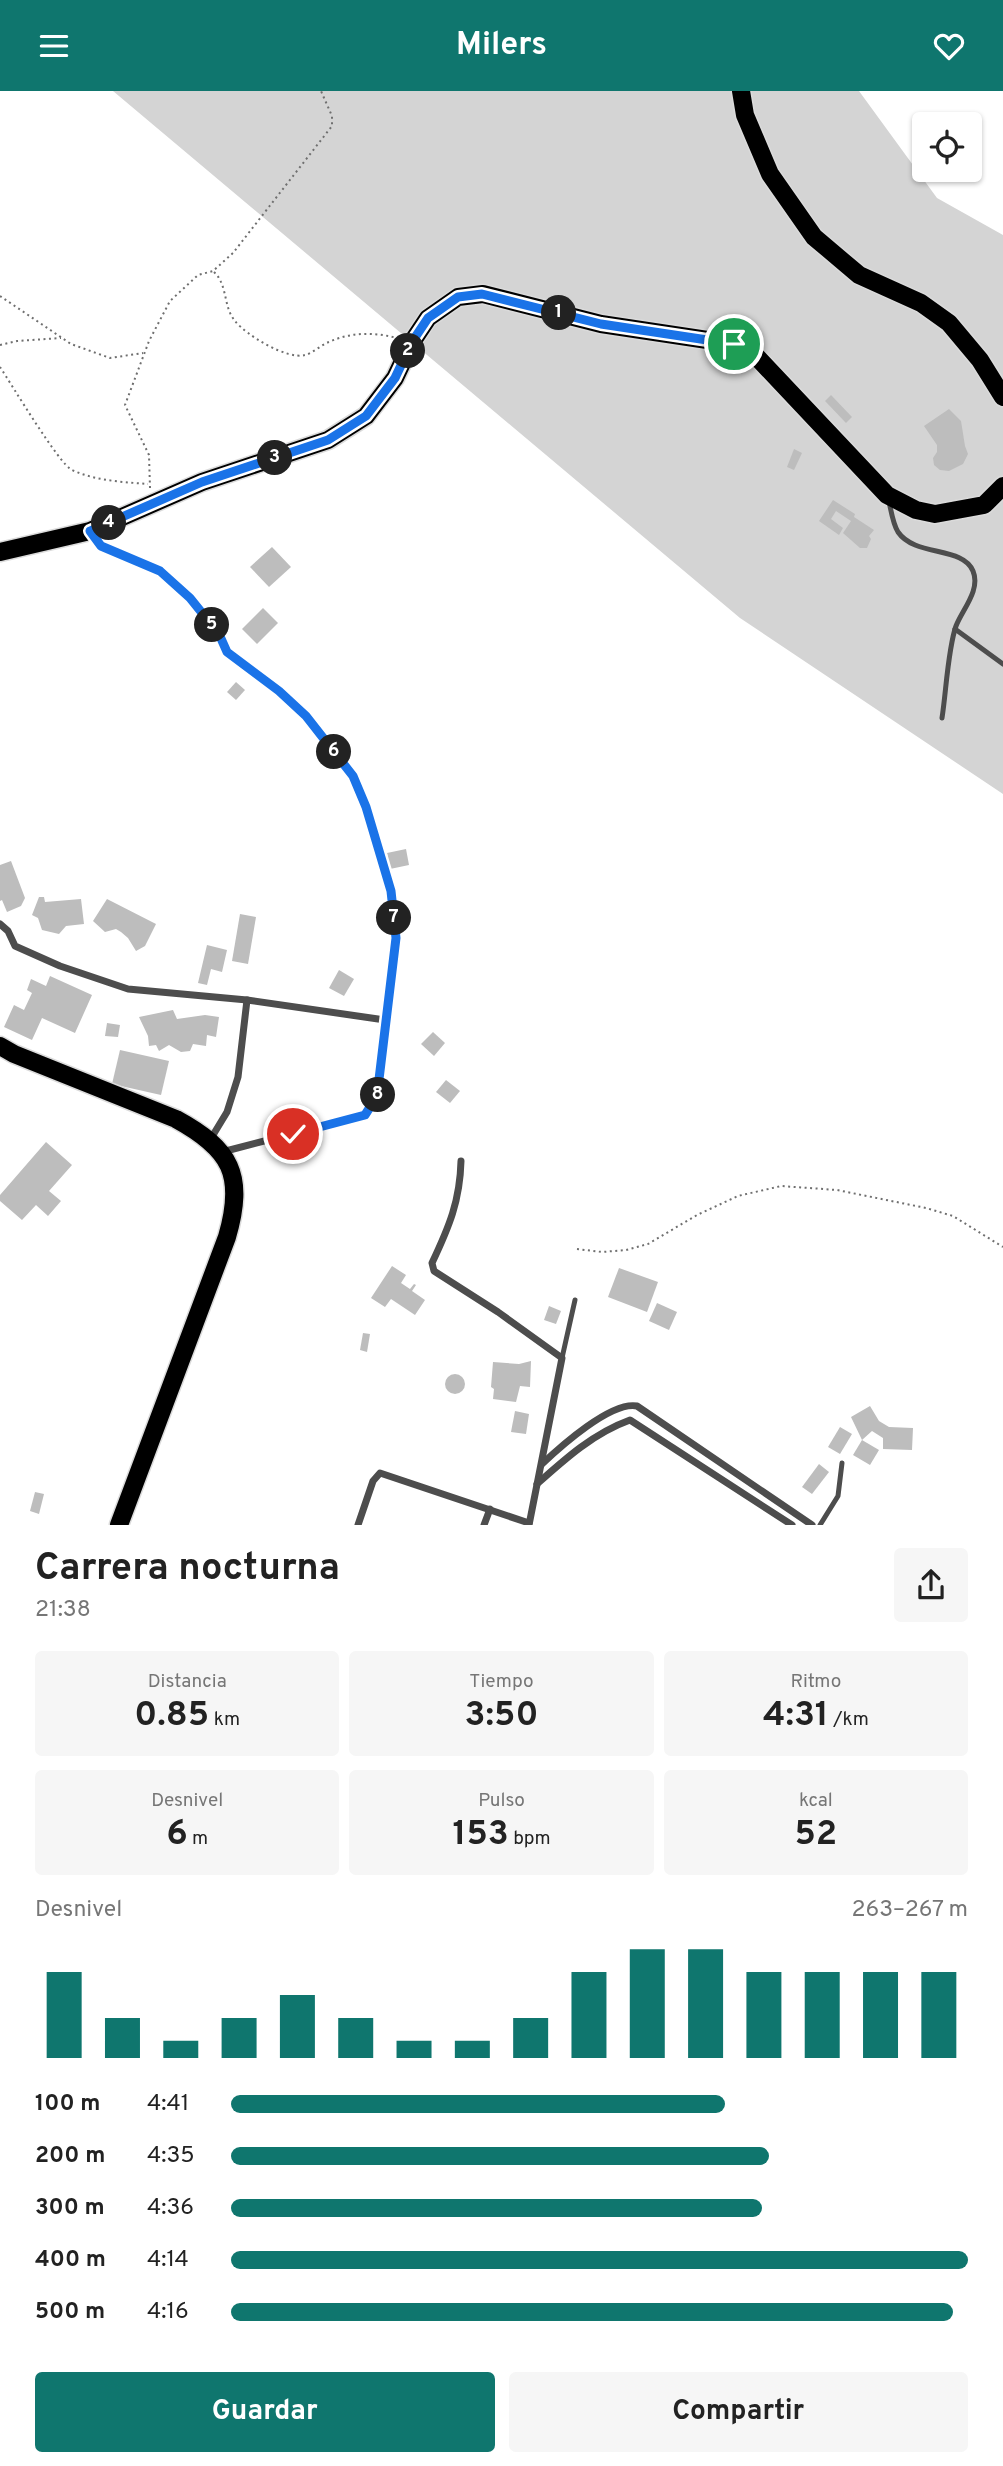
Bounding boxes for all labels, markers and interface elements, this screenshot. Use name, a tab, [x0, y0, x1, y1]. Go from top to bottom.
text: Milers	[456, 26, 547, 66]
icon: menu	[35, 27, 73, 65]
icon: heart	[930, 27, 968, 65]
map controls	[912, 112, 982, 182]
button: locate	[912, 112, 982, 182]
pin: 1	[542, 295, 576, 331]
text: 1	[555, 300, 562, 324]
pin	[704, 314, 764, 374]
icon: arrive	[715, 325, 753, 363]
pin: 2	[390, 334, 426, 369]
text: 2	[402, 338, 413, 362]
pin: 3	[258, 441, 292, 475]
text: 3	[269, 445, 280, 469]
pin: 4	[92, 505, 126, 541]
text: 4	[102, 510, 115, 534]
pin: 5	[194, 607, 230, 643]
text: 5	[206, 612, 217, 636]
pin: 6	[316, 735, 352, 769]
text: 6	[328, 739, 339, 763]
pin: 7	[376, 901, 412, 935]
text: 7	[388, 905, 399, 929]
pin: 8	[360, 1077, 396, 1112]
text: 8	[372, 1082, 383, 1106]
pin	[263, 1104, 323, 1164]
icon: check	[274, 1115, 312, 1153]
text: Carrera nocturna	[35, 1545, 340, 1594]
button: share	[894, 1548, 968, 1622]
text: 21:38	[35, 1596, 91, 1625]
text: Distancia	[148, 1670, 227, 1694]
text: Tiempo	[469, 1670, 534, 1694]
text: Ritmo	[790, 1670, 841, 1694]
text: 0.85	[134, 1694, 209, 1738]
text: 3:50	[465, 1694, 538, 1738]
text: 4:31	[763, 1694, 829, 1738]
text: km	[209, 1708, 240, 1732]
text: /km	[829, 1708, 869, 1732]
text: Desnivel	[151, 1789, 223, 1813]
text: Pulso	[478, 1789, 525, 1813]
text: kcal	[799, 1789, 833, 1813]
text: 6	[166, 1813, 188, 1857]
text: 153	[452, 1813, 509, 1857]
text: 52	[794, 1813, 837, 1857]
text: m	[188, 1827, 208, 1851]
text: bpm	[509, 1827, 551, 1851]
text: Desnivel	[35, 1896, 122, 1925]
text: 263–267 m	[851, 1896, 968, 1925]
text: 100 m	[35, 2090, 100, 2119]
text: 4:41	[147, 2090, 189, 2119]
text: 200 m	[35, 2142, 105, 2171]
text: 4:35	[147, 2142, 195, 2171]
text: 300 m	[35, 2194, 105, 2223]
text: 4:36	[147, 2194, 194, 2223]
text: 400 m	[35, 2246, 106, 2275]
text: 4:14	[147, 2246, 189, 2275]
text: 500 m	[35, 2298, 105, 2327]
text: 4:16	[147, 2298, 189, 2327]
button: Guardar	[35, 2372, 495, 2452]
button: Compartir	[509, 2372, 968, 2452]

